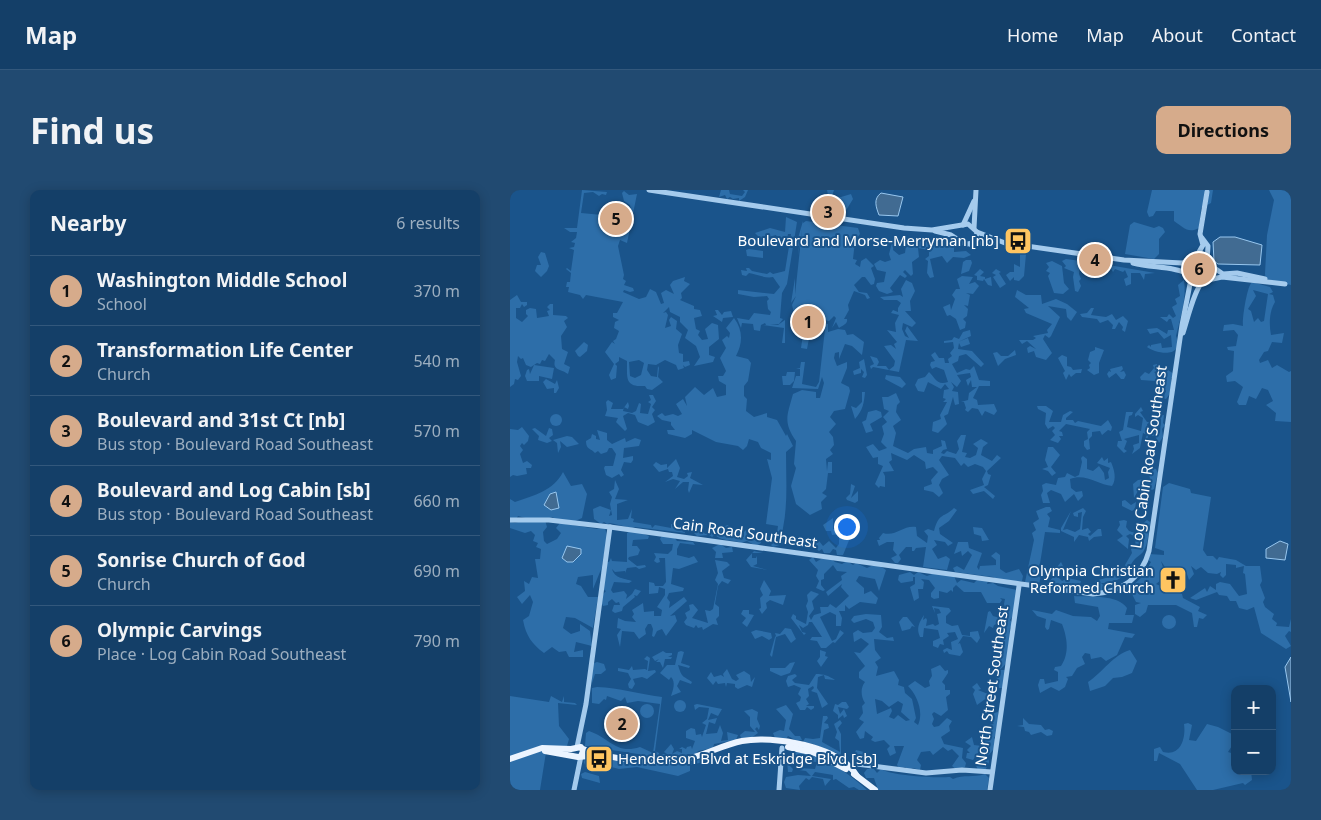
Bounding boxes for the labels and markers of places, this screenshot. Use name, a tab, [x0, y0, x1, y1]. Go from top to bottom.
pin: 3	[812, 193, 844, 231]
pin: 5	[600, 200, 632, 238]
bus stop icon: Boulevard and Morse-Merryman [nb]	[1003, 226, 1033, 256]
place label: Boulevard and Morse-Merryman [nb]	[738, 230, 999, 250]
pin: 4	[1079, 241, 1111, 279]
pin: 6	[1183, 250, 1215, 288]
pin: 1	[792, 303, 824, 341]
place label: Olympia Christian Reformed Church	[1028, 560, 1154, 597]
church icon: Olympia Christian Reformed Church	[1158, 565, 1188, 595]
pin: 2	[606, 705, 638, 743]
bus stop icon: Henderson Blvd at Eskridge Blvd [sb]	[584, 744, 614, 774]
place label: Henderson Blvd at Eskridge Blvd [sb]	[618, 748, 877, 768]

